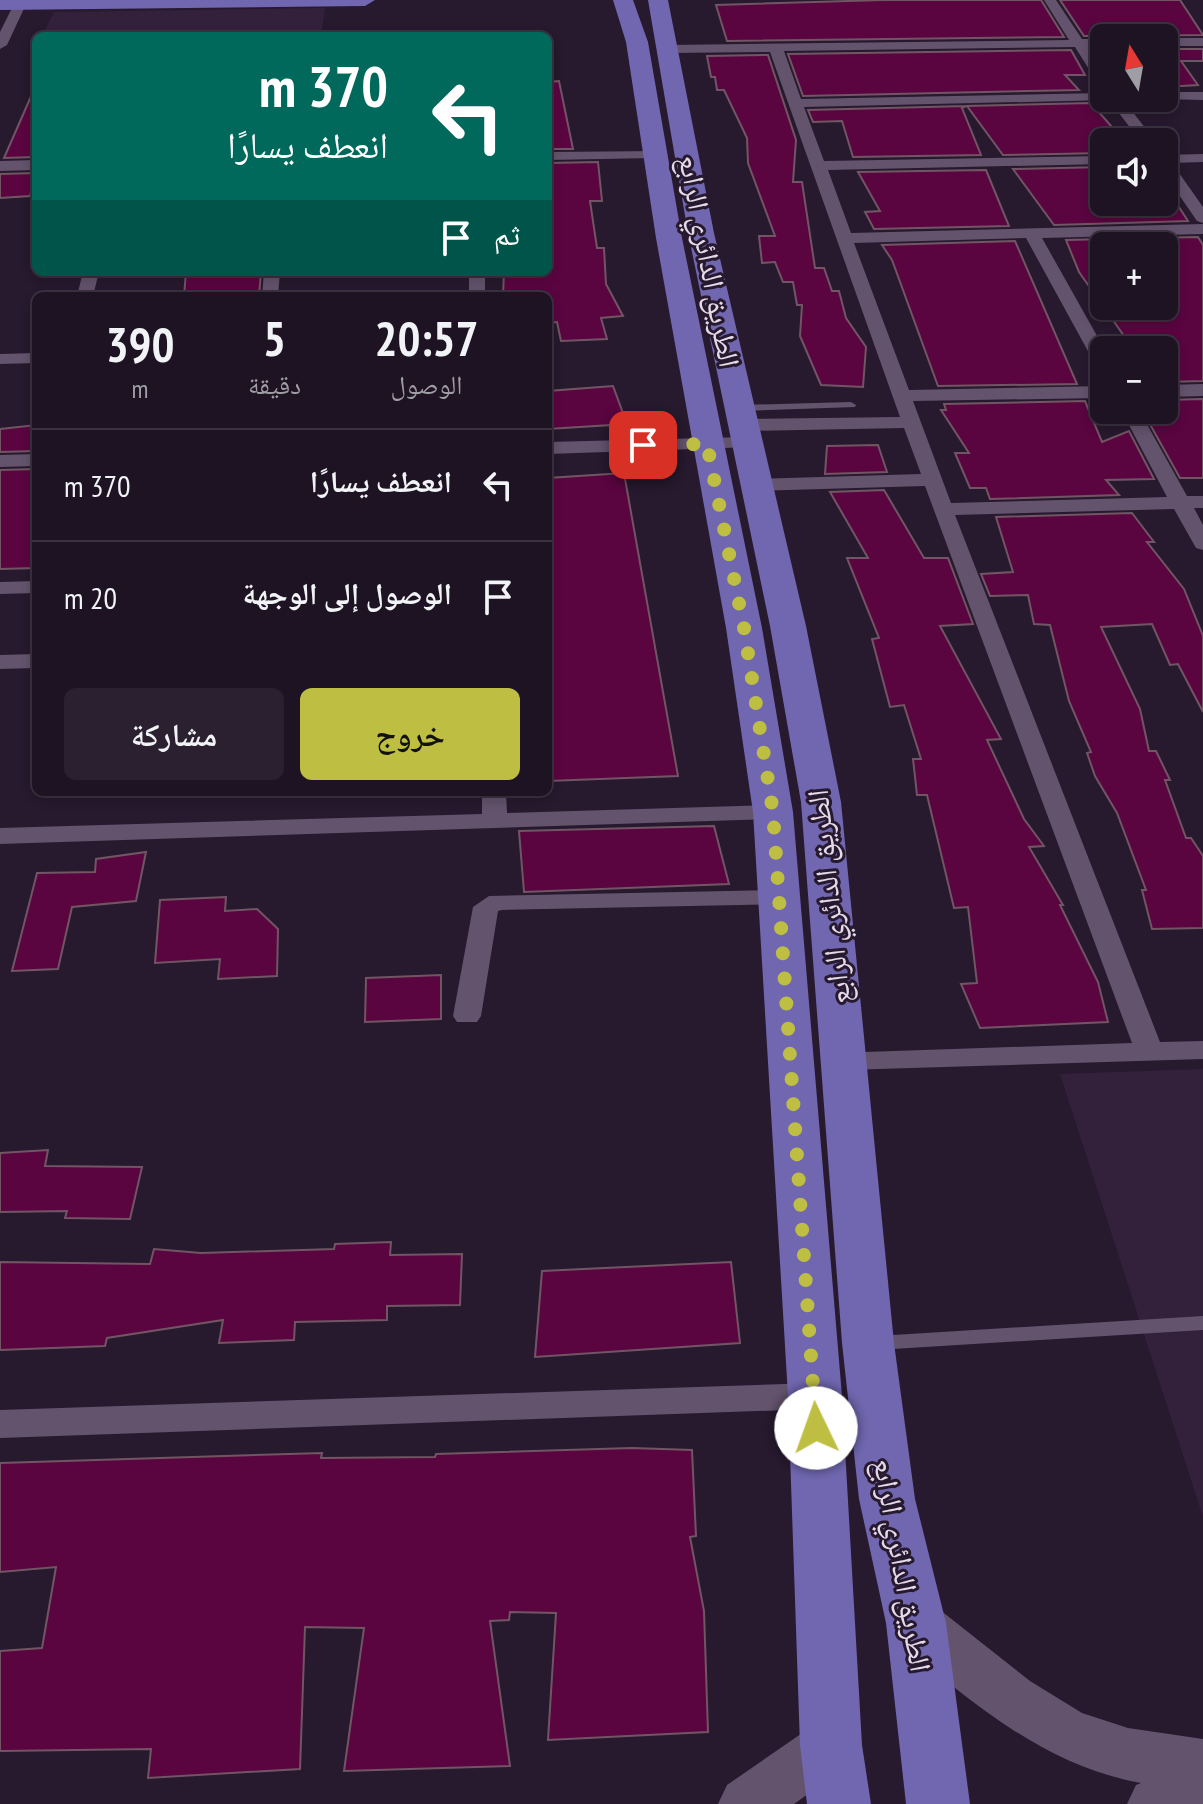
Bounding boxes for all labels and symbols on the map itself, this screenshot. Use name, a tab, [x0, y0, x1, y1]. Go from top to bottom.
north arrow	[1090, 24, 1178, 112]
street label: الطريق الدائري الرابع	[665, 151, 750, 371]
pin	[609, 411, 677, 479]
street label: الطريق الدائري الرابع	[797, 787, 864, 1007]
position arrow	[774, 1386, 858, 1470]
street label: الطريق الدائري الرابع	[860, 1455, 941, 1675]

